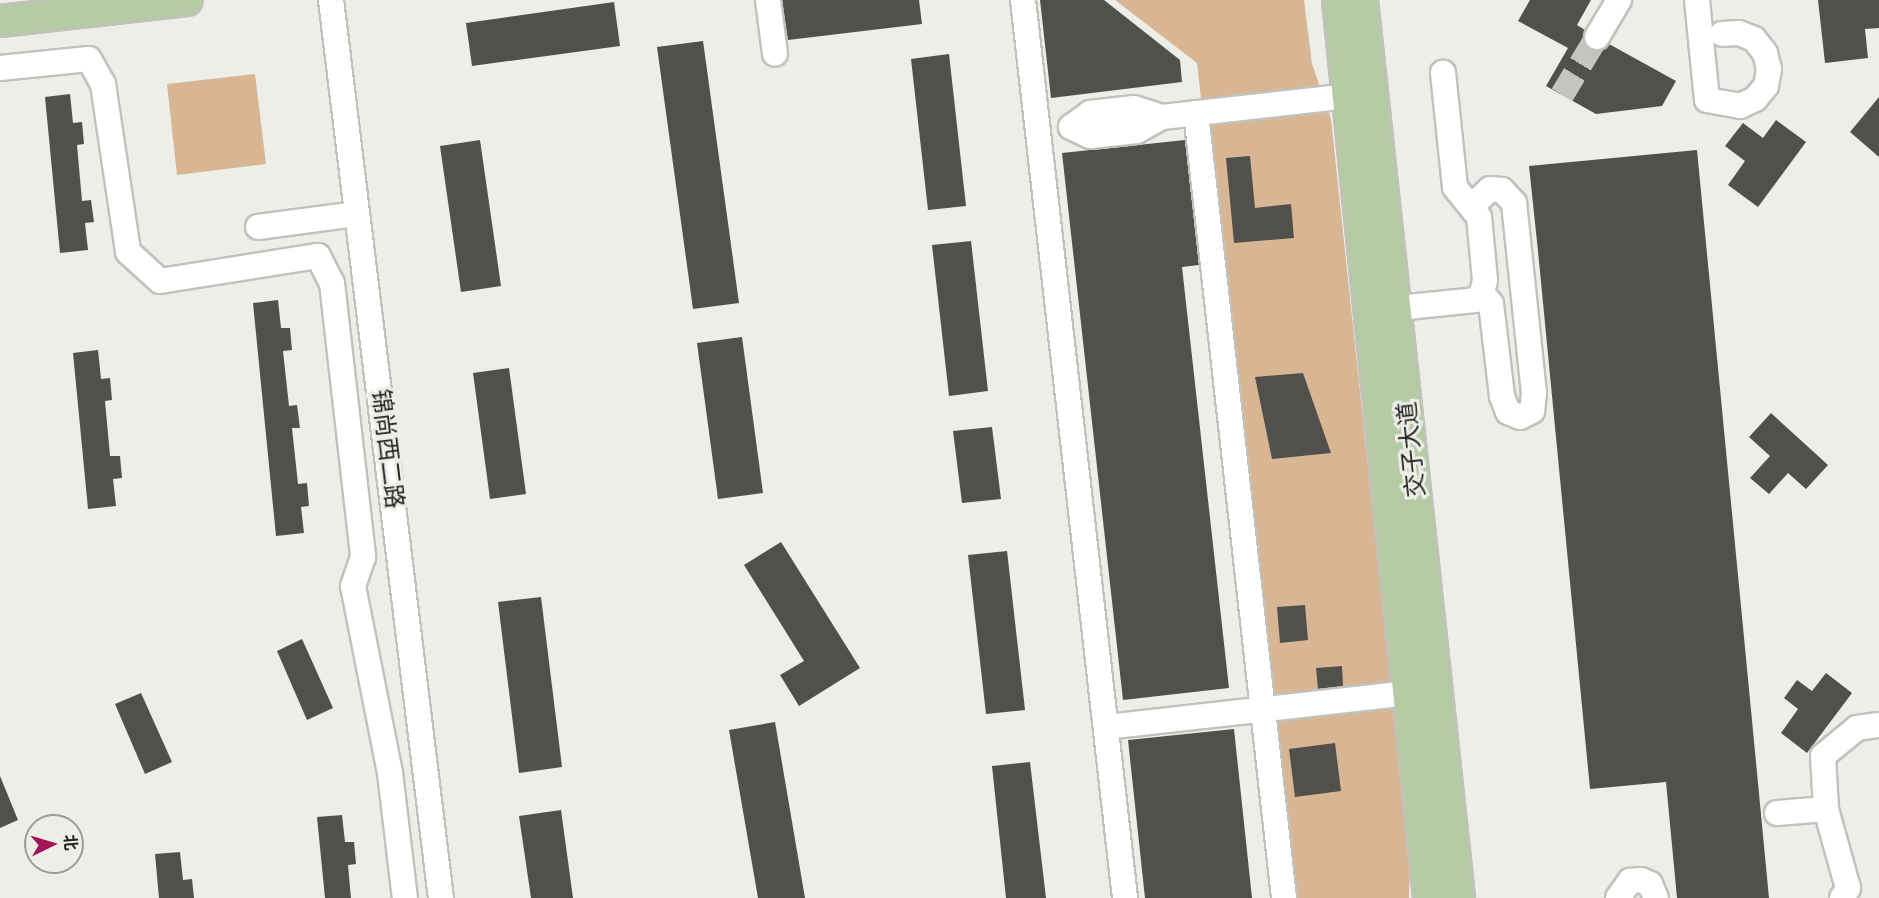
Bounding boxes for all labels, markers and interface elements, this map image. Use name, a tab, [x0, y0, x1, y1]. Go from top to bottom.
street label: 锦尚西二路	[364, 388, 408, 510]
street label: 交子大道	[1394, 400, 1432, 498]
north arrow	[24, 814, 84, 874]
text: 北	[61, 834, 79, 851]

